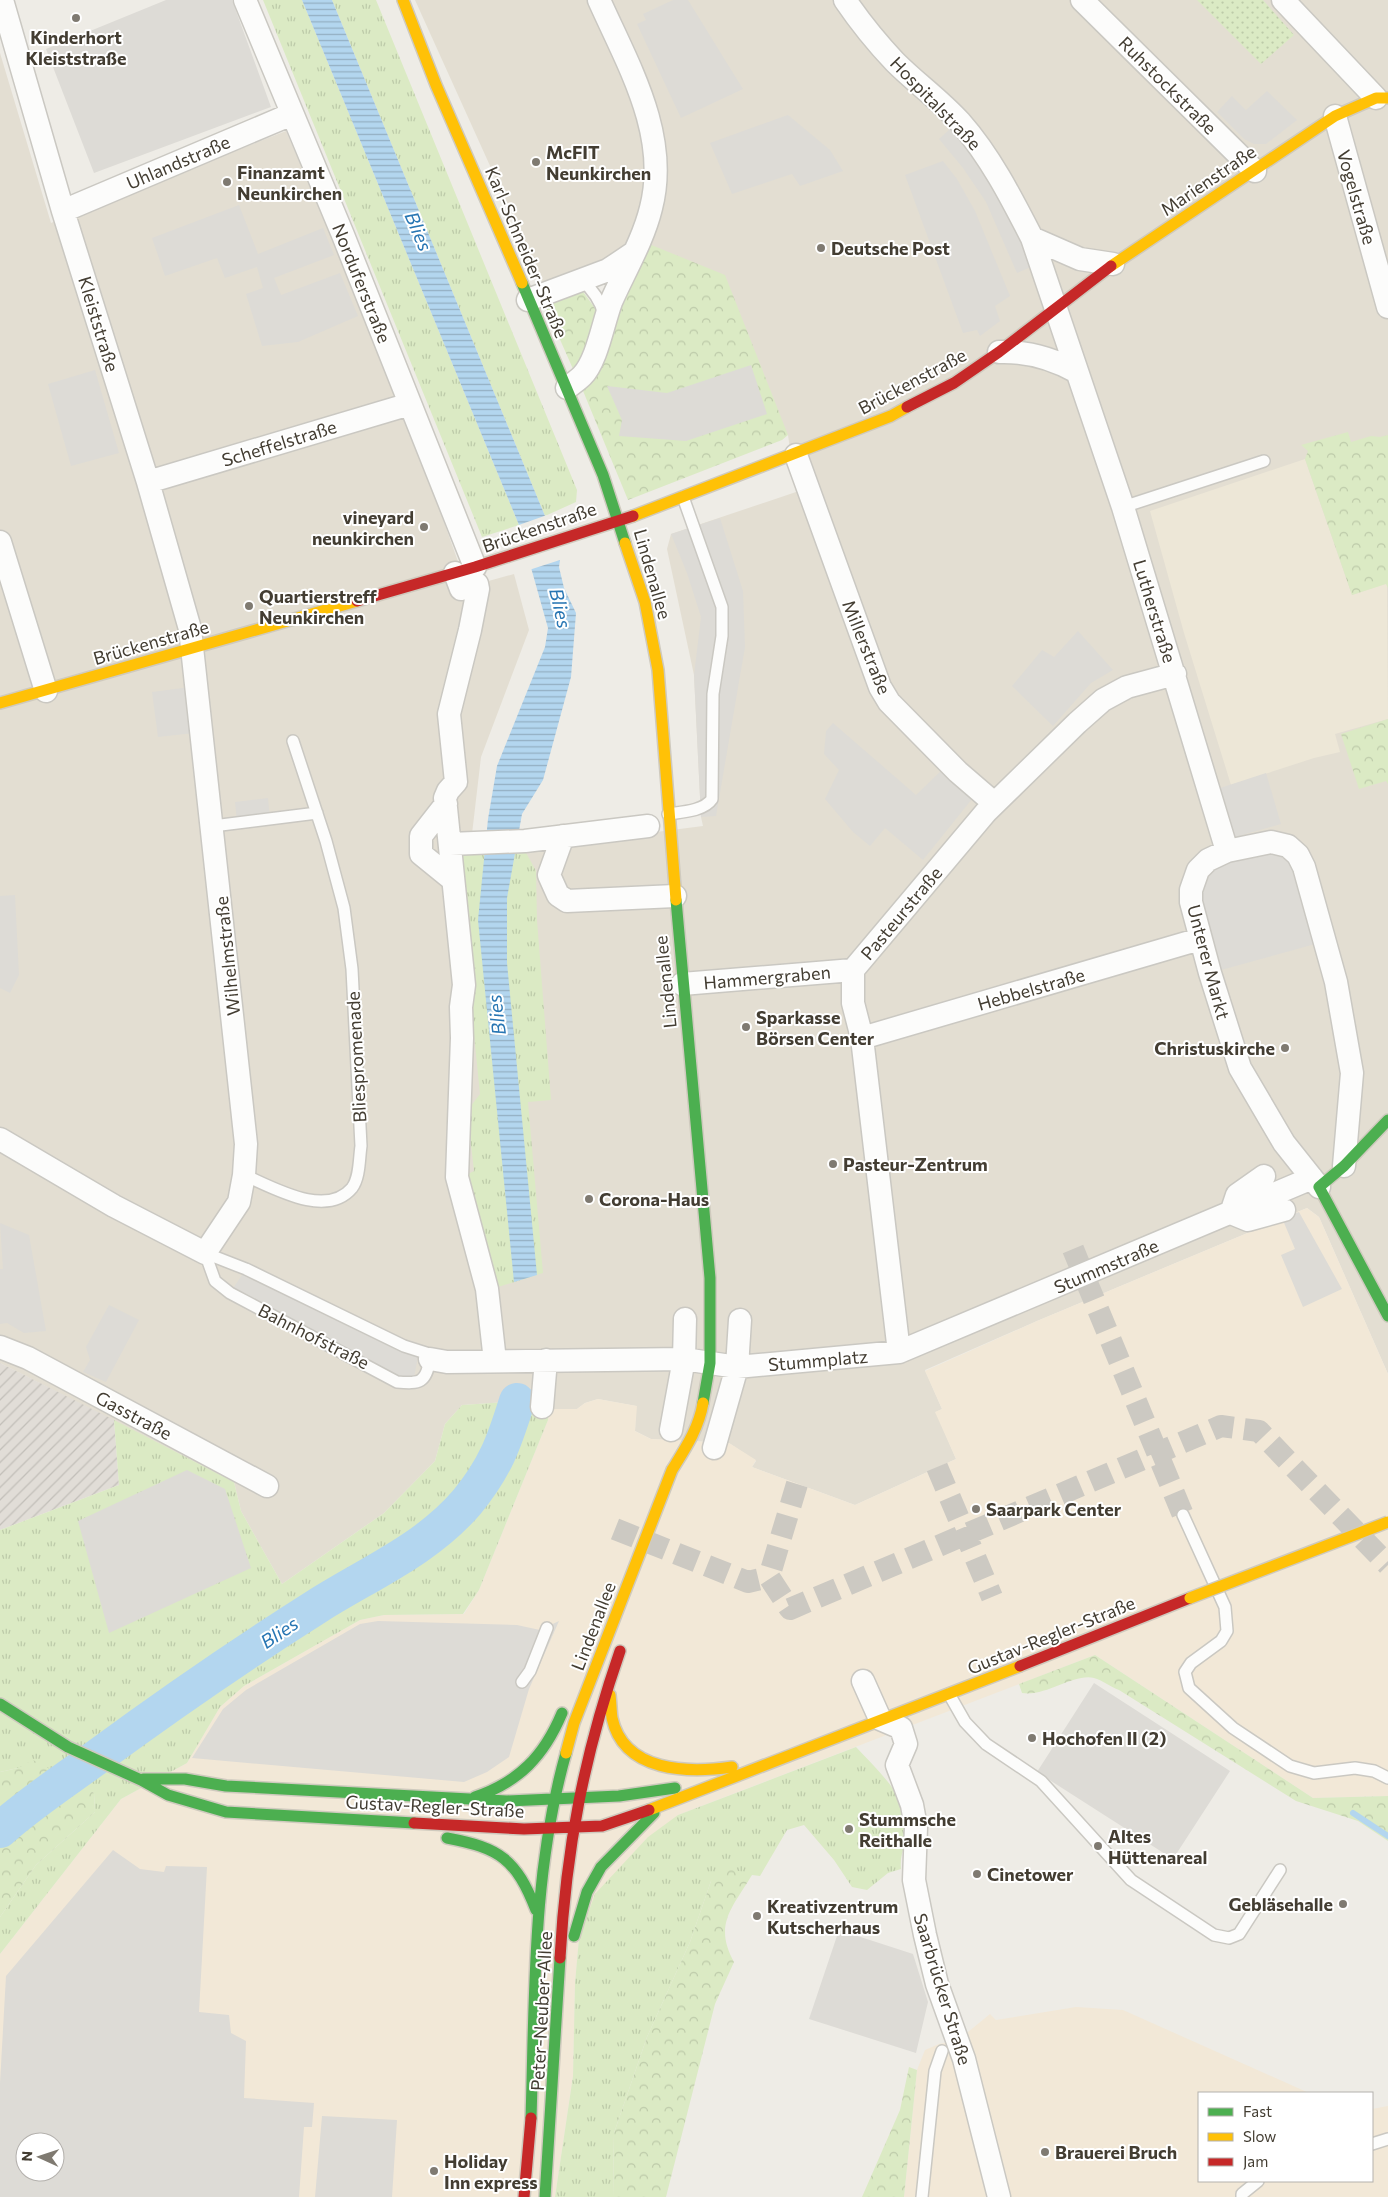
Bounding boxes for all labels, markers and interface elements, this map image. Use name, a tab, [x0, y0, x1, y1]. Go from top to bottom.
marker: Kinderhort Kleiststraße	[70, 12, 82, 24]
place label: Kinderhort Kleiststraße	[26, 26, 126, 69]
street label: Ruhstockstraße	[1114, 31, 1222, 139]
street label: Hospitalstraße	[886, 52, 986, 154]
street label: Uhlandstraße	[123, 130, 233, 194]
street label: Marienstraße	[1156, 140, 1260, 220]
place label: McFIT Neunkirchen	[546, 141, 651, 184]
street label: Vogelstraße	[1333, 147, 1381, 247]
marker: McFIT Neunkirchen	[530, 156, 542, 168]
place label: Finanzamt Neunkirchen	[237, 161, 342, 204]
street label: Karl-Schneider-Straße	[481, 163, 573, 341]
marker: Finanzamt Neunkirchen	[221, 176, 233, 188]
water label: Blies	[400, 208, 438, 255]
street label: Norduferstraße	[328, 220, 396, 346]
place label: Deutsche Post	[831, 237, 950, 259]
marker: Deutsche Post	[815, 242, 827, 254]
street label: Kleiststraße	[74, 274, 124, 374]
street label: Brückenstraße	[854, 343, 970, 419]
street label: Scheffelstraße	[219, 415, 339, 471]
street label: Brückenstraße	[479, 497, 599, 557]
place label: vineyard neunkirchen	[312, 506, 414, 549]
marker: vineyard neunkirchen	[418, 521, 430, 533]
street label: Lindenallee	[630, 526, 676, 622]
street label: Lutherstraße	[1129, 557, 1181, 665]
place label: Quartierstreff Neunkirchen	[259, 585, 378, 628]
water label: Blies	[545, 586, 577, 631]
street label: Millerstraße	[838, 597, 896, 697]
marker: Quartierstreff Neunkirchen	[243, 600, 255, 612]
street label: Brückenstraße	[91, 615, 211, 669]
street label: Pasteurstraße	[856, 862, 946, 964]
street label: Wilhelmstraße	[210, 895, 244, 1017]
street label: Unterer Markt	[1183, 902, 1235, 1022]
street label: Lindenallee	[649, 935, 681, 1029]
street label: Hammergraben	[702, 960, 832, 994]
street label: Hebbelstraße	[975, 963, 1087, 1015]
street label: Bliespromenade	[342, 991, 370, 1123]
water label: Blies	[482, 993, 510, 1037]
place label: Sparkasse Börsen Center	[756, 1006, 875, 1049]
marker: Sparkasse Börsen Center	[740, 1021, 752, 1033]
place label: Christuskirche	[1154, 1037, 1275, 1059]
marker: Christuskirche	[1279, 1042, 1291, 1054]
place label: Pasteur-Zentrum	[843, 1153, 988, 1175]
marker: Pasteur-Zentrum	[827, 1158, 839, 1170]
place label: Corona-Haus	[599, 1188, 709, 1210]
marker: Corona-Haus	[583, 1193, 595, 1205]
street label: Stummstraße	[1050, 1234, 1162, 1298]
street label: Bahnhofstraße	[255, 1299, 373, 1373]
street label: Stummplatz	[767, 1345, 869, 1375]
street label: Gasstraße	[92, 1386, 176, 1444]
place label: Saarpark Center	[986, 1498, 1122, 1520]
marker: Saarpark Center	[970, 1503, 982, 1515]
street label: Lindenallee	[566, 1579, 620, 1673]
street label: Gustav-Regler-Straße	[964, 1591, 1138, 1679]
water label: Blies	[256, 1611, 303, 1653]
place label: Hochofen II (2)	[1042, 1727, 1166, 1749]
marker: Hochofen II (2)	[1026, 1732, 1038, 1744]
street label: Gustav-Regler-Straße	[345, 1790, 525, 1822]
place label: Stummsche Reithalle	[859, 1808, 956, 1851]
marker: Stummsche Reithalle	[843, 1823, 855, 1835]
place label: Altes Hüttenareal	[1108, 1825, 1207, 1868]
marker: Altes Hüttenareal	[1092, 1840, 1104, 1852]
place label: Cinetower	[987, 1863, 1074, 1885]
marker: Cinetower	[971, 1868, 983, 1880]
place label: Gebläsehalle	[1228, 1893, 1333, 1915]
place label: Kreativzentrum Kutscherhaus	[767, 1895, 898, 1938]
marker: Gebläsehalle	[1337, 1898, 1349, 1910]
marker: Kreativzentrum Kutscherhaus	[751, 1910, 763, 1922]
street label: Saarbrücker Straße	[909, 1911, 977, 2067]
street label: Peter-Neuber-Allee	[526, 1930, 556, 2092]
legend	[1198, 2092, 1373, 2182]
text: Fast	[1243, 2102, 1272, 2120]
text: Slow	[1243, 2127, 1276, 2145]
north arrow	[15, 2132, 65, 2182]
place label: Brauerei Bruch	[1055, 2141, 1177, 2163]
marker: Brauerei Bruch	[1039, 2146, 1051, 2158]
place label: Holiday Inn express	[444, 2150, 538, 2193]
text: N	[18, 2151, 35, 2162]
text: Jam	[1243, 2152, 1268, 2170]
marker: Holiday Inn express	[428, 2165, 440, 2177]

